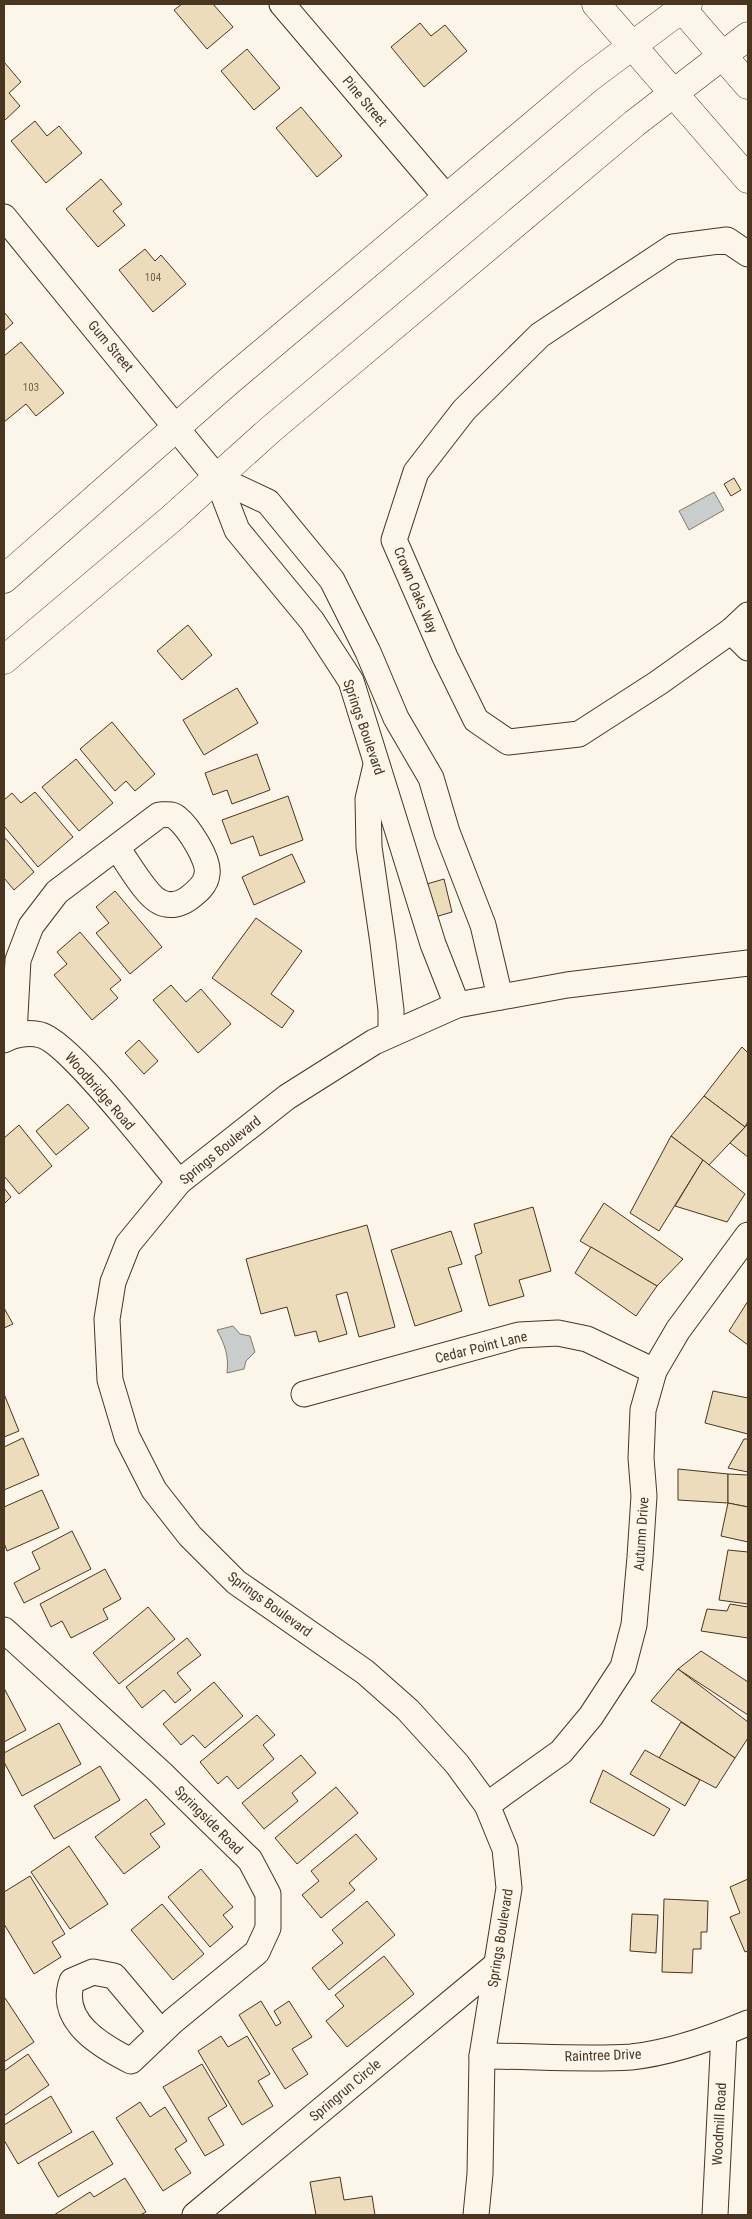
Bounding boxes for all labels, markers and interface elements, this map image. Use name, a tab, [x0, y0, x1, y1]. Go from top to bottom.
street label: Pine Street	[339, 73, 391, 129]
house number: 104	[145, 271, 162, 284]
street label: Gum Street	[85, 317, 137, 375]
house number: 103	[23, 381, 39, 394]
street label: Crown Oaks Way	[391, 544, 441, 636]
street label: Springs Boulevard	[340, 677, 388, 777]
street label: Woodbridge Road	[62, 1049, 138, 1133]
street label: Springs Boulevard	[176, 1112, 264, 1188]
street label: Cedar Point Lane	[433, 1328, 529, 1366]
street label: Autumn Drive	[630, 1496, 652, 1572]
street label: Springs Boulevard	[225, 1568, 315, 1640]
street label: Springside Road	[172, 1783, 246, 1857]
street label: Springs Boulevard	[484, 1887, 516, 1989]
street label: Raintree Drive	[564, 2046, 642, 2064]
street label: Springrun Circle	[306, 2055, 384, 2124]
street label: Woodmill Road	[709, 2082, 729, 2166]

